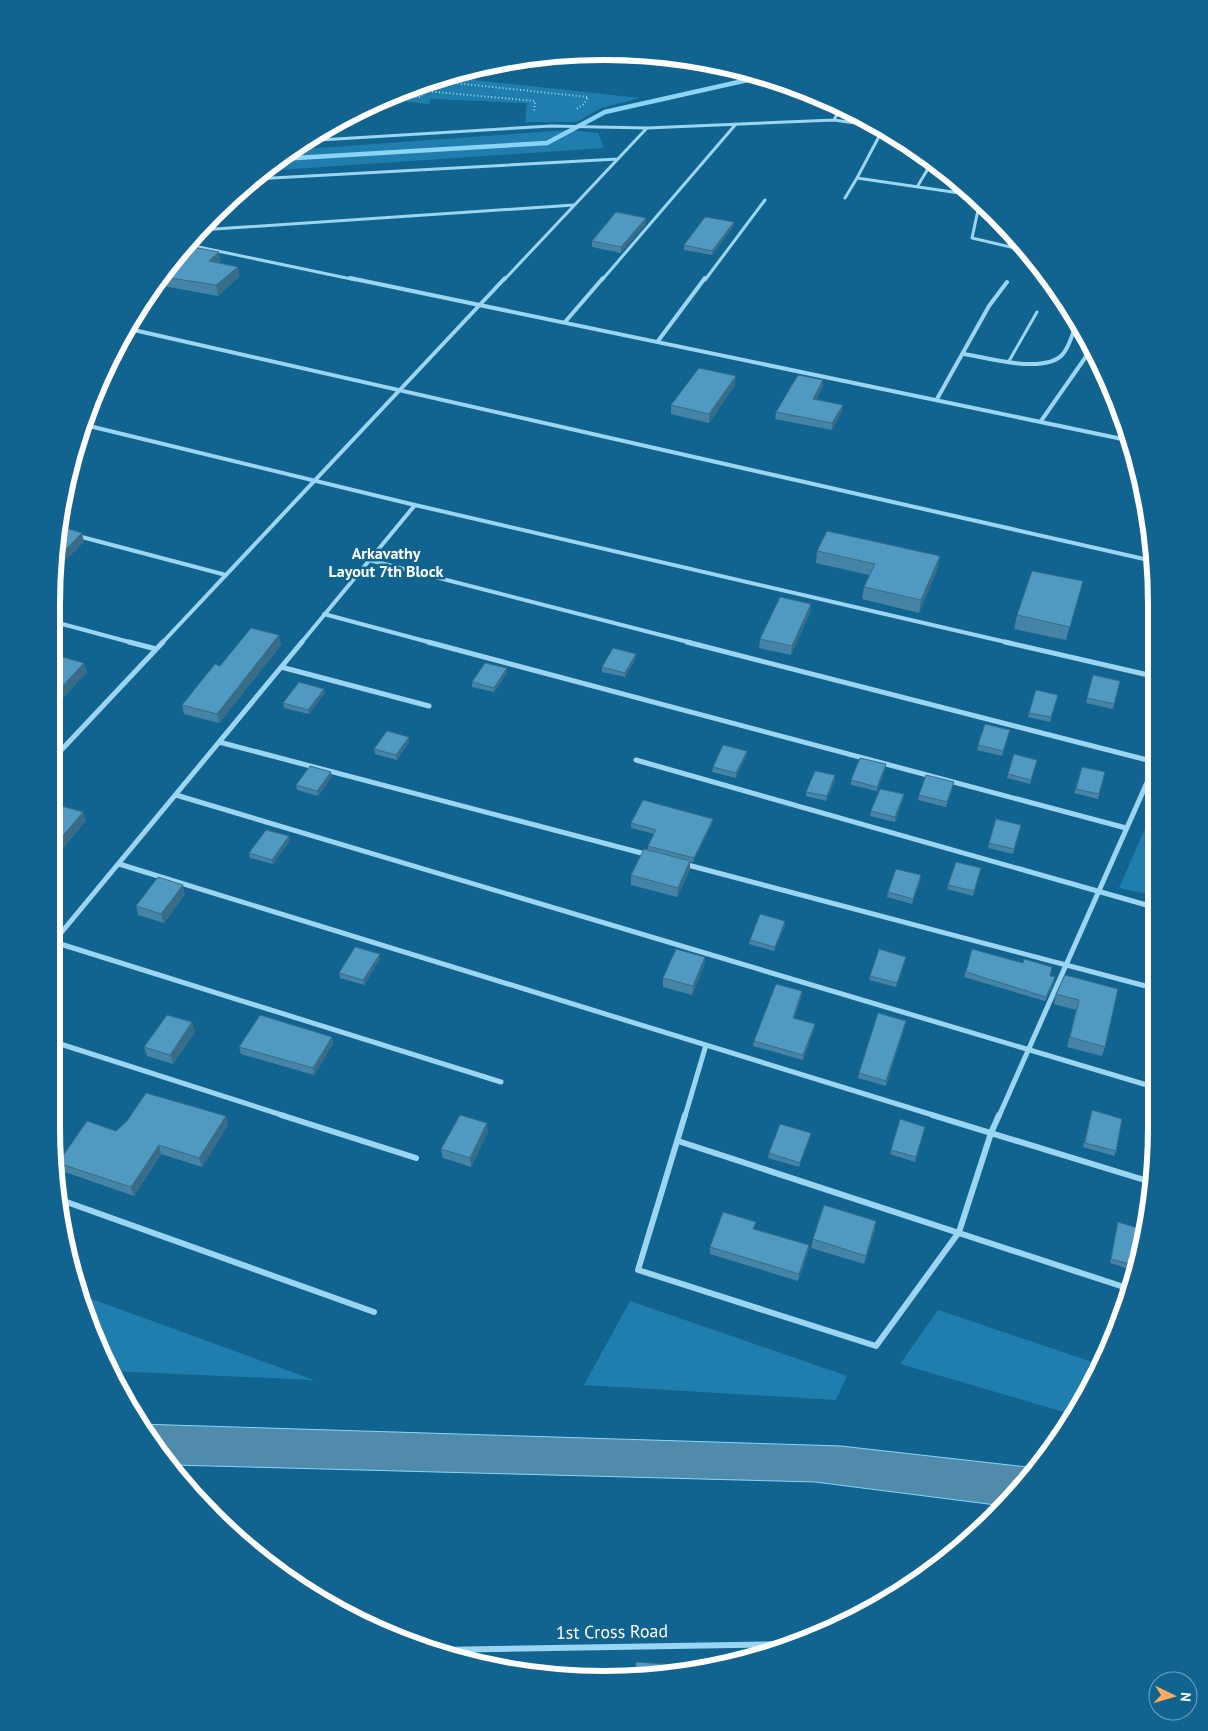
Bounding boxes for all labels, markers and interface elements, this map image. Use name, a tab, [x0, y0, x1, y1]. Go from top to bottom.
district label: Arkavathy Layout 7th Block	[329, 543, 444, 581]
street label: 1st Cross Road	[556, 1619, 668, 1644]
north arrow	[1148, 1671, 1198, 1721]
text: N	[1177, 1692, 1195, 1703]

